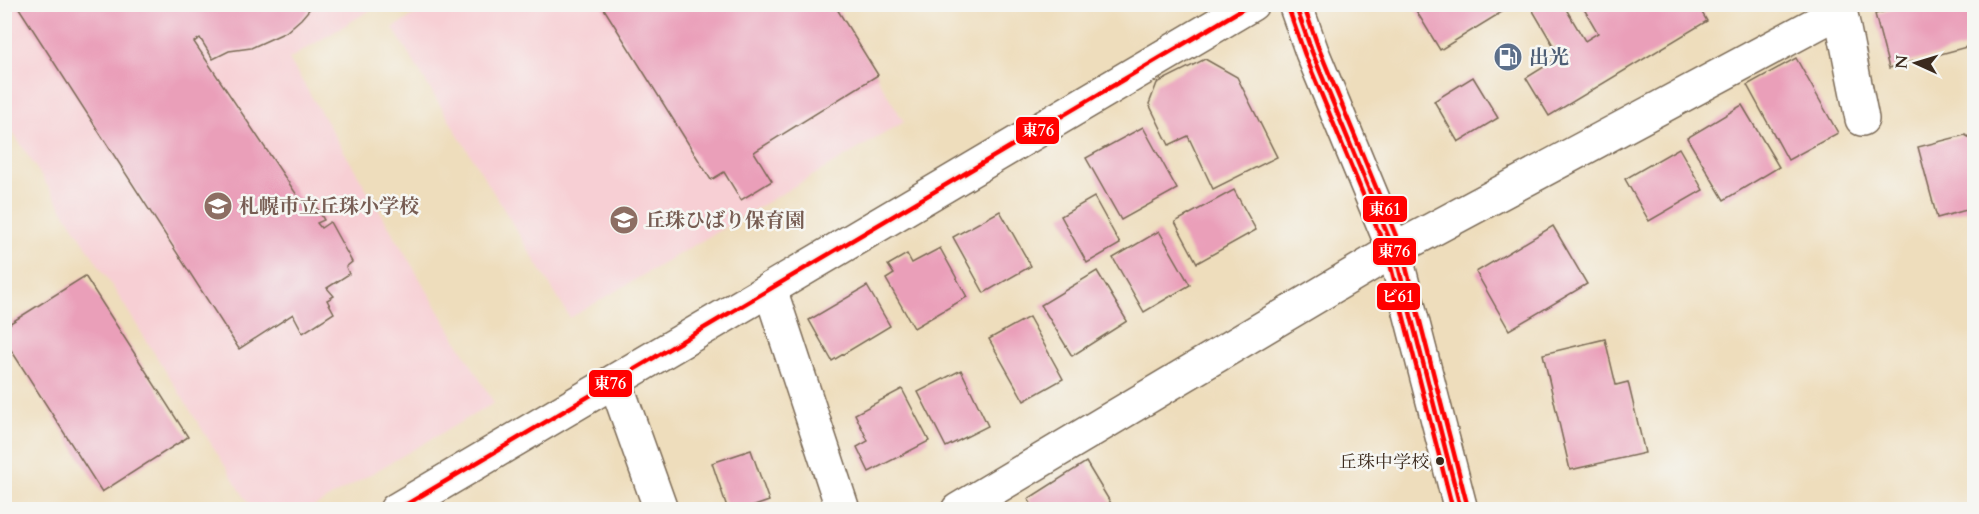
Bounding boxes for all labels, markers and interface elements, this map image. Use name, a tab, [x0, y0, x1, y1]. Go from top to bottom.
north arrow	[1886, 33, 1946, 93]
fuel station icon: 出光	[1492, 41, 1524, 73]
place label: 出光	[1529, 44, 1569, 71]
text: N	[1891, 54, 1913, 70]
line badge: 東76	[1015, 116, 1060, 145]
text: 東76	[1022, 120, 1054, 142]
school or university icon: 札幌市立丘珠小学校	[202, 190, 234, 222]
place label: 札幌市立丘珠小学校	[239, 193, 419, 220]
line badge: 東61	[1362, 195, 1408, 223]
text: 東61	[1369, 199, 1401, 221]
school or university icon: 丘珠ひばり保育園	[608, 204, 640, 236]
place label: 丘珠ひばり保育園	[645, 207, 805, 234]
line badge: 東76	[1372, 237, 1417, 266]
text: 東76	[1378, 241, 1410, 263]
line badge: ビ61	[1376, 282, 1421, 311]
text: ビ61	[1382, 286, 1414, 308]
line badge: 東76	[588, 369, 633, 398]
text: 東76	[594, 373, 626, 395]
place label: 丘珠中学校	[1339, 450, 1429, 475]
marker: 丘珠中学校	[1434, 455, 1446, 467]

